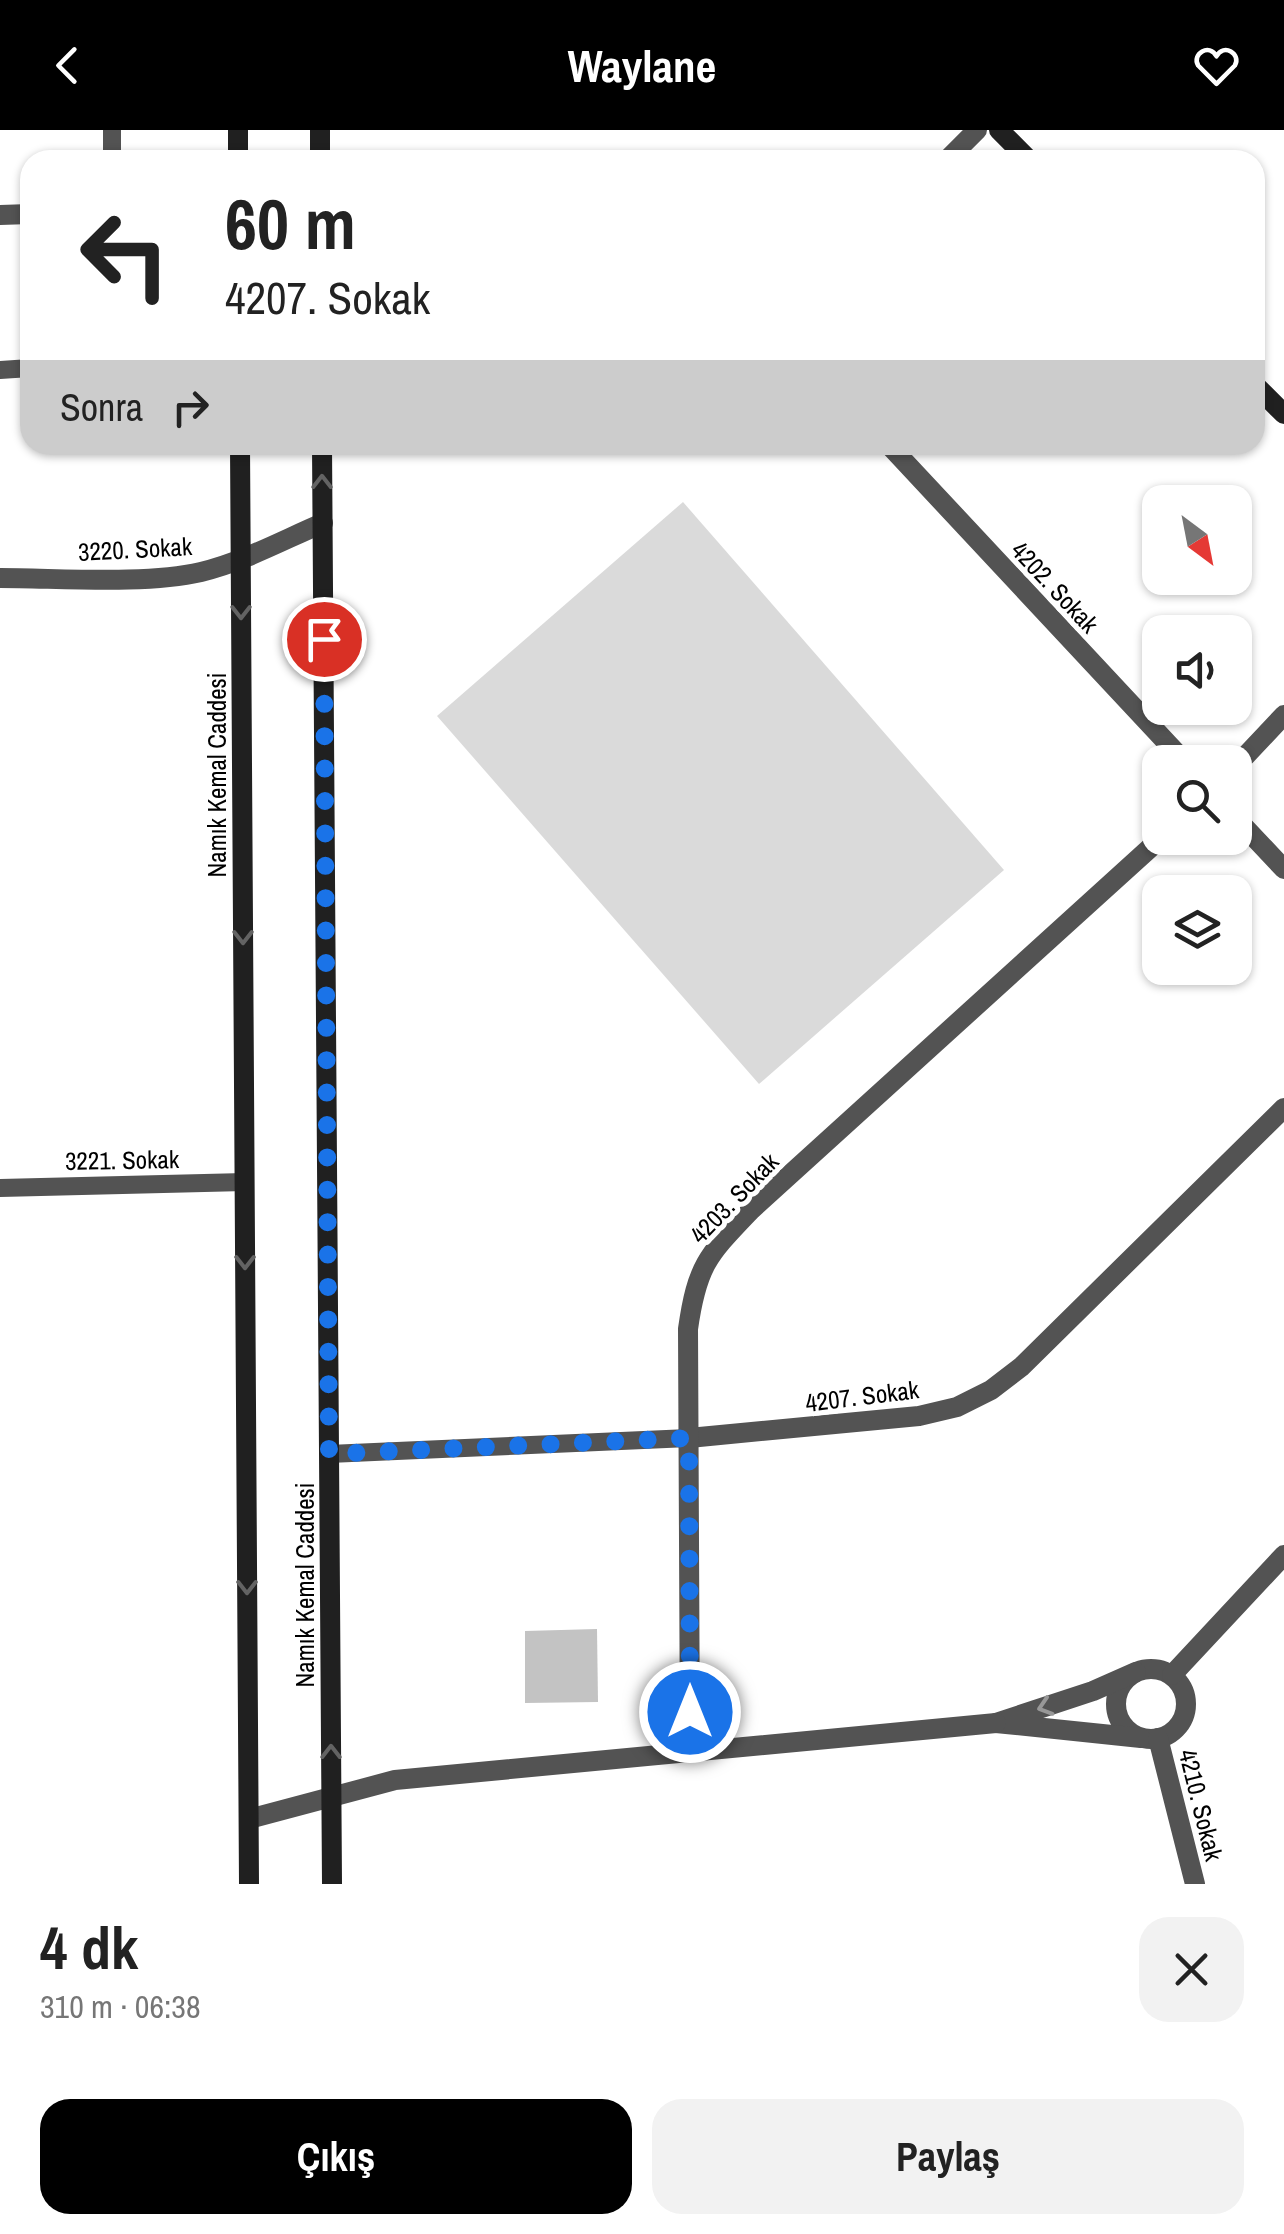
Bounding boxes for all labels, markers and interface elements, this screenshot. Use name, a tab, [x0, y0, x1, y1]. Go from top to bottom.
text: Waylane	[568, 35, 716, 96]
icon: back	[40, 38, 95, 93]
icon: heart	[1189, 38, 1244, 93]
text: 60 m	[225, 177, 356, 271]
icon: left	[60, 190, 190, 320]
text: 4207. Sokak	[225, 267, 430, 328]
icon: right	[163, 380, 218, 435]
text: Sonra	[60, 382, 143, 433]
one-way arrow	[311, 473, 333, 488]
north arrow	[1142, 485, 1252, 595]
map controls	[1142, 485, 1252, 985]
street label: 3220. Sokak	[77, 529, 194, 569]
street label: 4202. Sokak	[1004, 534, 1107, 641]
pin	[282, 597, 367, 682]
one-way arrow	[230, 606, 252, 621]
icon: arrive	[297, 612, 352, 667]
button: sound	[1142, 615, 1252, 725]
street label: Namık Kemal Caddesi	[200, 672, 234, 878]
button: search	[1142, 745, 1252, 855]
button: layers	[1142, 875, 1252, 985]
one-way arrow	[232, 930, 254, 946]
street label: 3221. Sokak	[65, 1142, 180, 1178]
street label: 4203. Sokak	[682, 1145, 786, 1251]
one-way arrow	[234, 1256, 256, 1271]
street label: 4207. Sokak	[803, 1372, 921, 1420]
street label: Namık Kemal Caddesi	[288, 1482, 322, 1688]
one-way arrow	[236, 1580, 258, 1596]
position arrow	[638, 1660, 742, 1764]
one-way arrow	[1038, 1696, 1055, 1716]
one-way arrow	[320, 1743, 342, 1758]
street label: 4210. Sokak	[1171, 1746, 1231, 1865]
text: 4 dk	[40, 1907, 138, 1988]
button: close	[1139, 1917, 1244, 2022]
text: 310 m · 06:38	[40, 1985, 200, 2028]
button: Çıkış	[40, 2099, 632, 2214]
button: Paylaş	[652, 2099, 1244, 2214]

